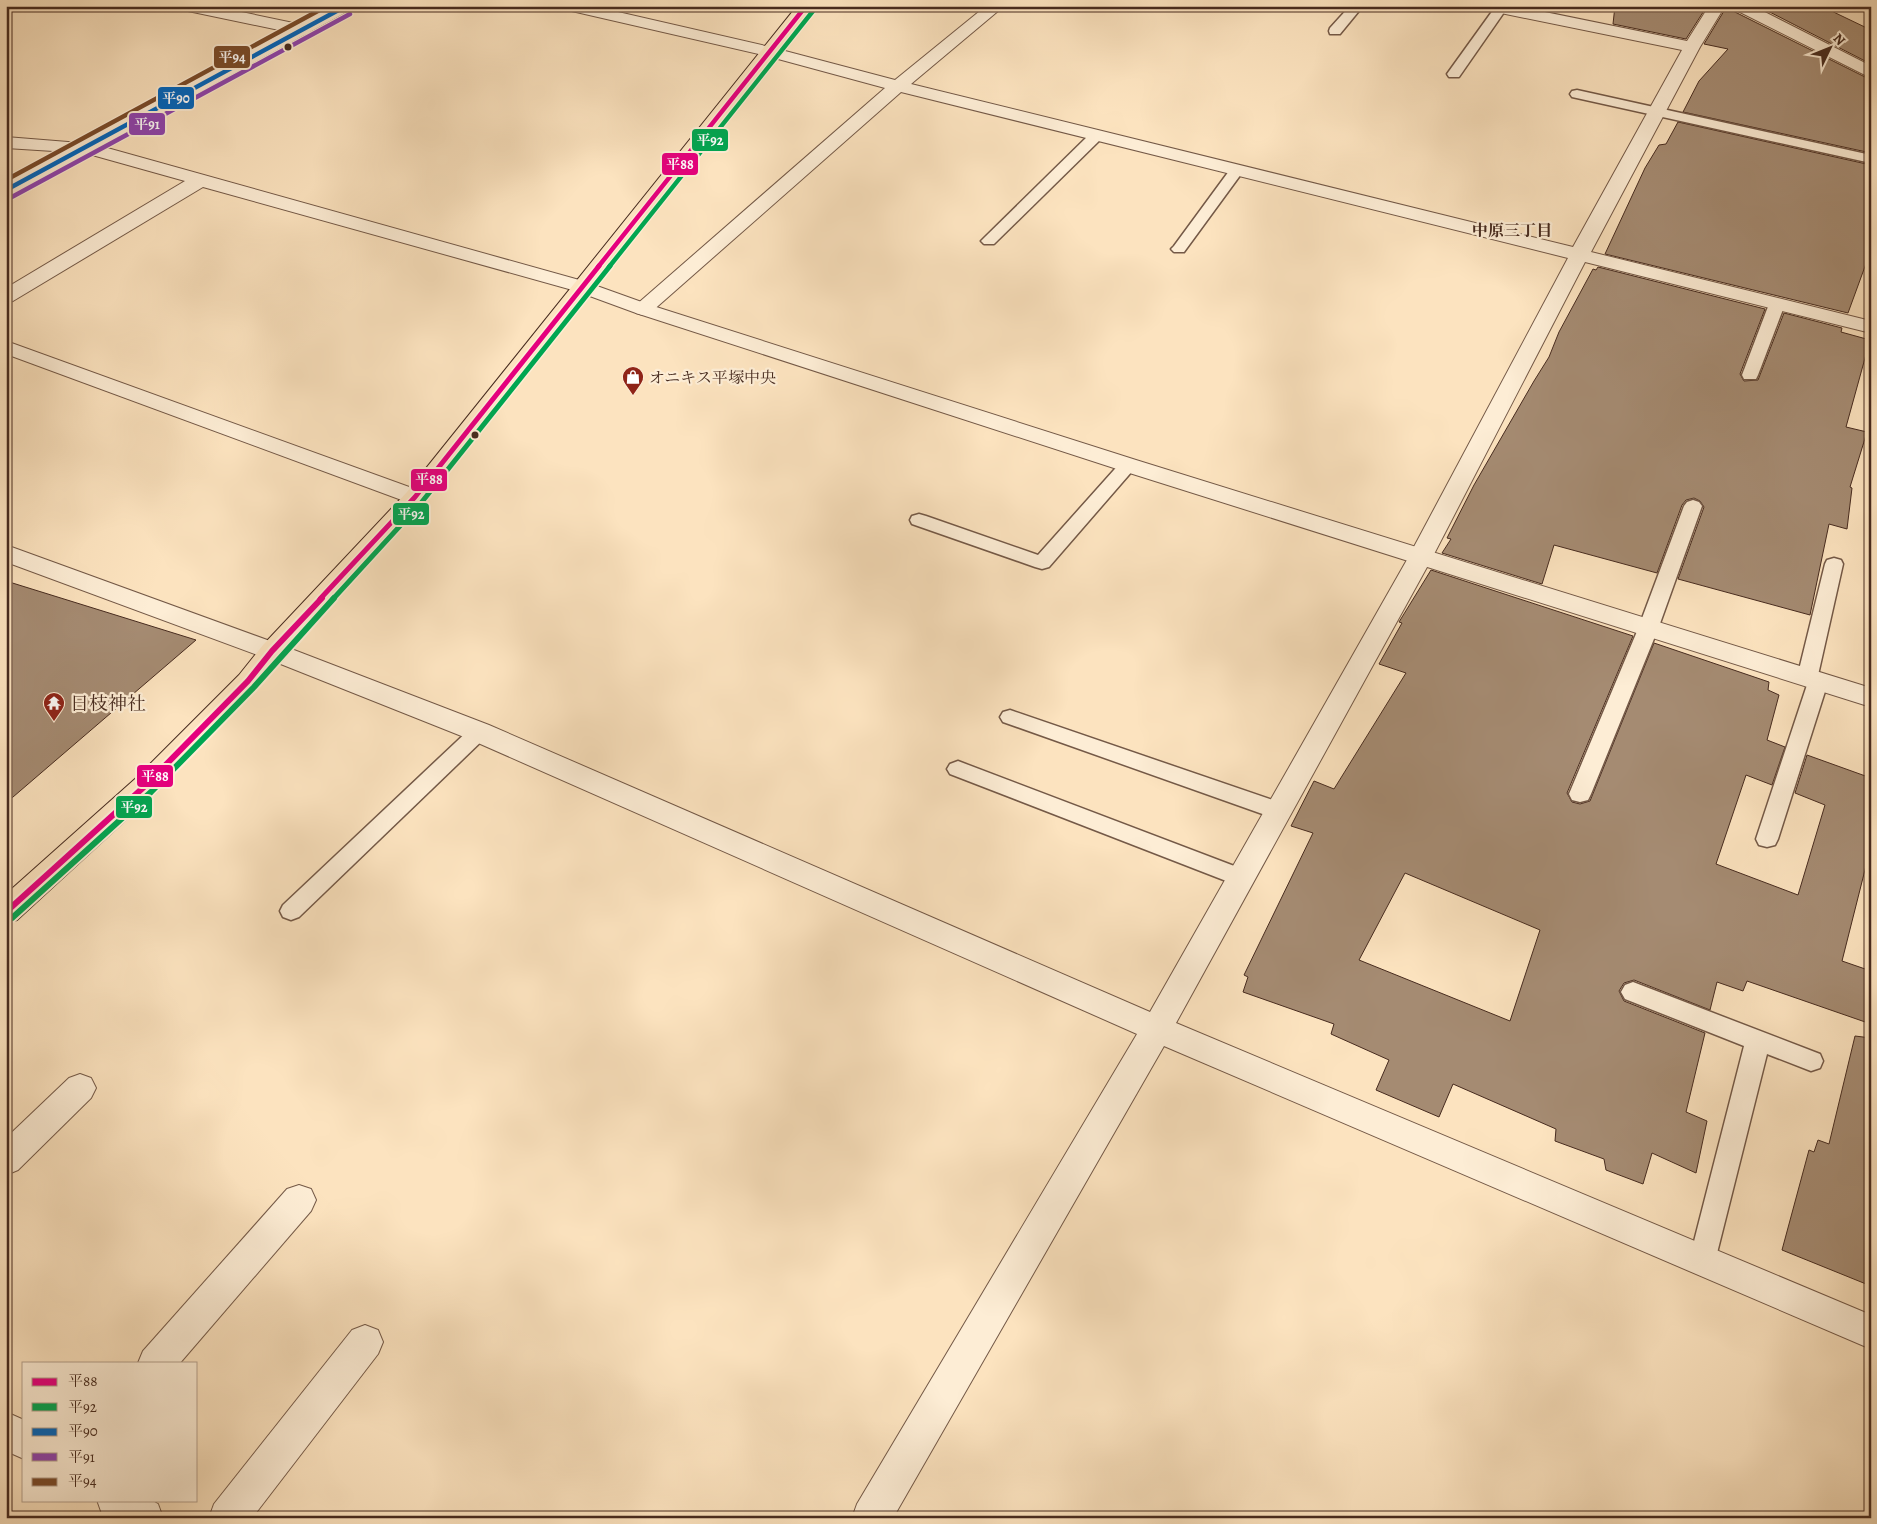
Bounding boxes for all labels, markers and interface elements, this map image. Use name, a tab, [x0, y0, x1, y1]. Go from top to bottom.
north arrow	[1804, 22, 1854, 72]
text: N	[1829, 29, 1850, 50]
unlabelled marker	[283, 42, 293, 52]
line badge: 平94	[213, 45, 251, 69]
text: 平94	[218, 48, 246, 67]
line badge: 平90	[157, 86, 195, 110]
text: 平90	[162, 89, 190, 108]
line badge: 平91	[128, 112, 166, 136]
text: 平91	[134, 115, 160, 134]
line badge: 平92	[691, 128, 729, 152]
text: 平92	[696, 131, 724, 150]
line badge: 平88	[661, 152, 699, 176]
text: 平88	[666, 155, 694, 174]
district label: 中原三丁目	[1472, 220, 1552, 242]
shop icon: オニキス平塚中央	[621, 365, 645, 396]
place label: オニキス平塚中央	[649, 367, 776, 389]
unlabelled marker	[470, 430, 480, 440]
line badge: 平88	[410, 468, 448, 492]
text: 平88	[415, 470, 443, 489]
line badge: 平92	[392, 502, 430, 526]
text: 平92	[397, 505, 425, 524]
temple icon: 日枝神社	[42, 691, 66, 722]
place label: 日枝神社	[70, 691, 146, 717]
line badge: 平88	[136, 764, 174, 788]
text: 平88	[141, 767, 169, 786]
line badge: 平92	[115, 795, 153, 819]
text: 平92	[120, 798, 148, 817]
legend	[22, 1362, 198, 1502]
text: 平88	[68, 1371, 98, 1391]
text: 平92	[68, 1397, 97, 1417]
text: 平90	[68, 1421, 98, 1441]
text: 平91	[68, 1447, 95, 1467]
text: 平94	[68, 1471, 97, 1491]

